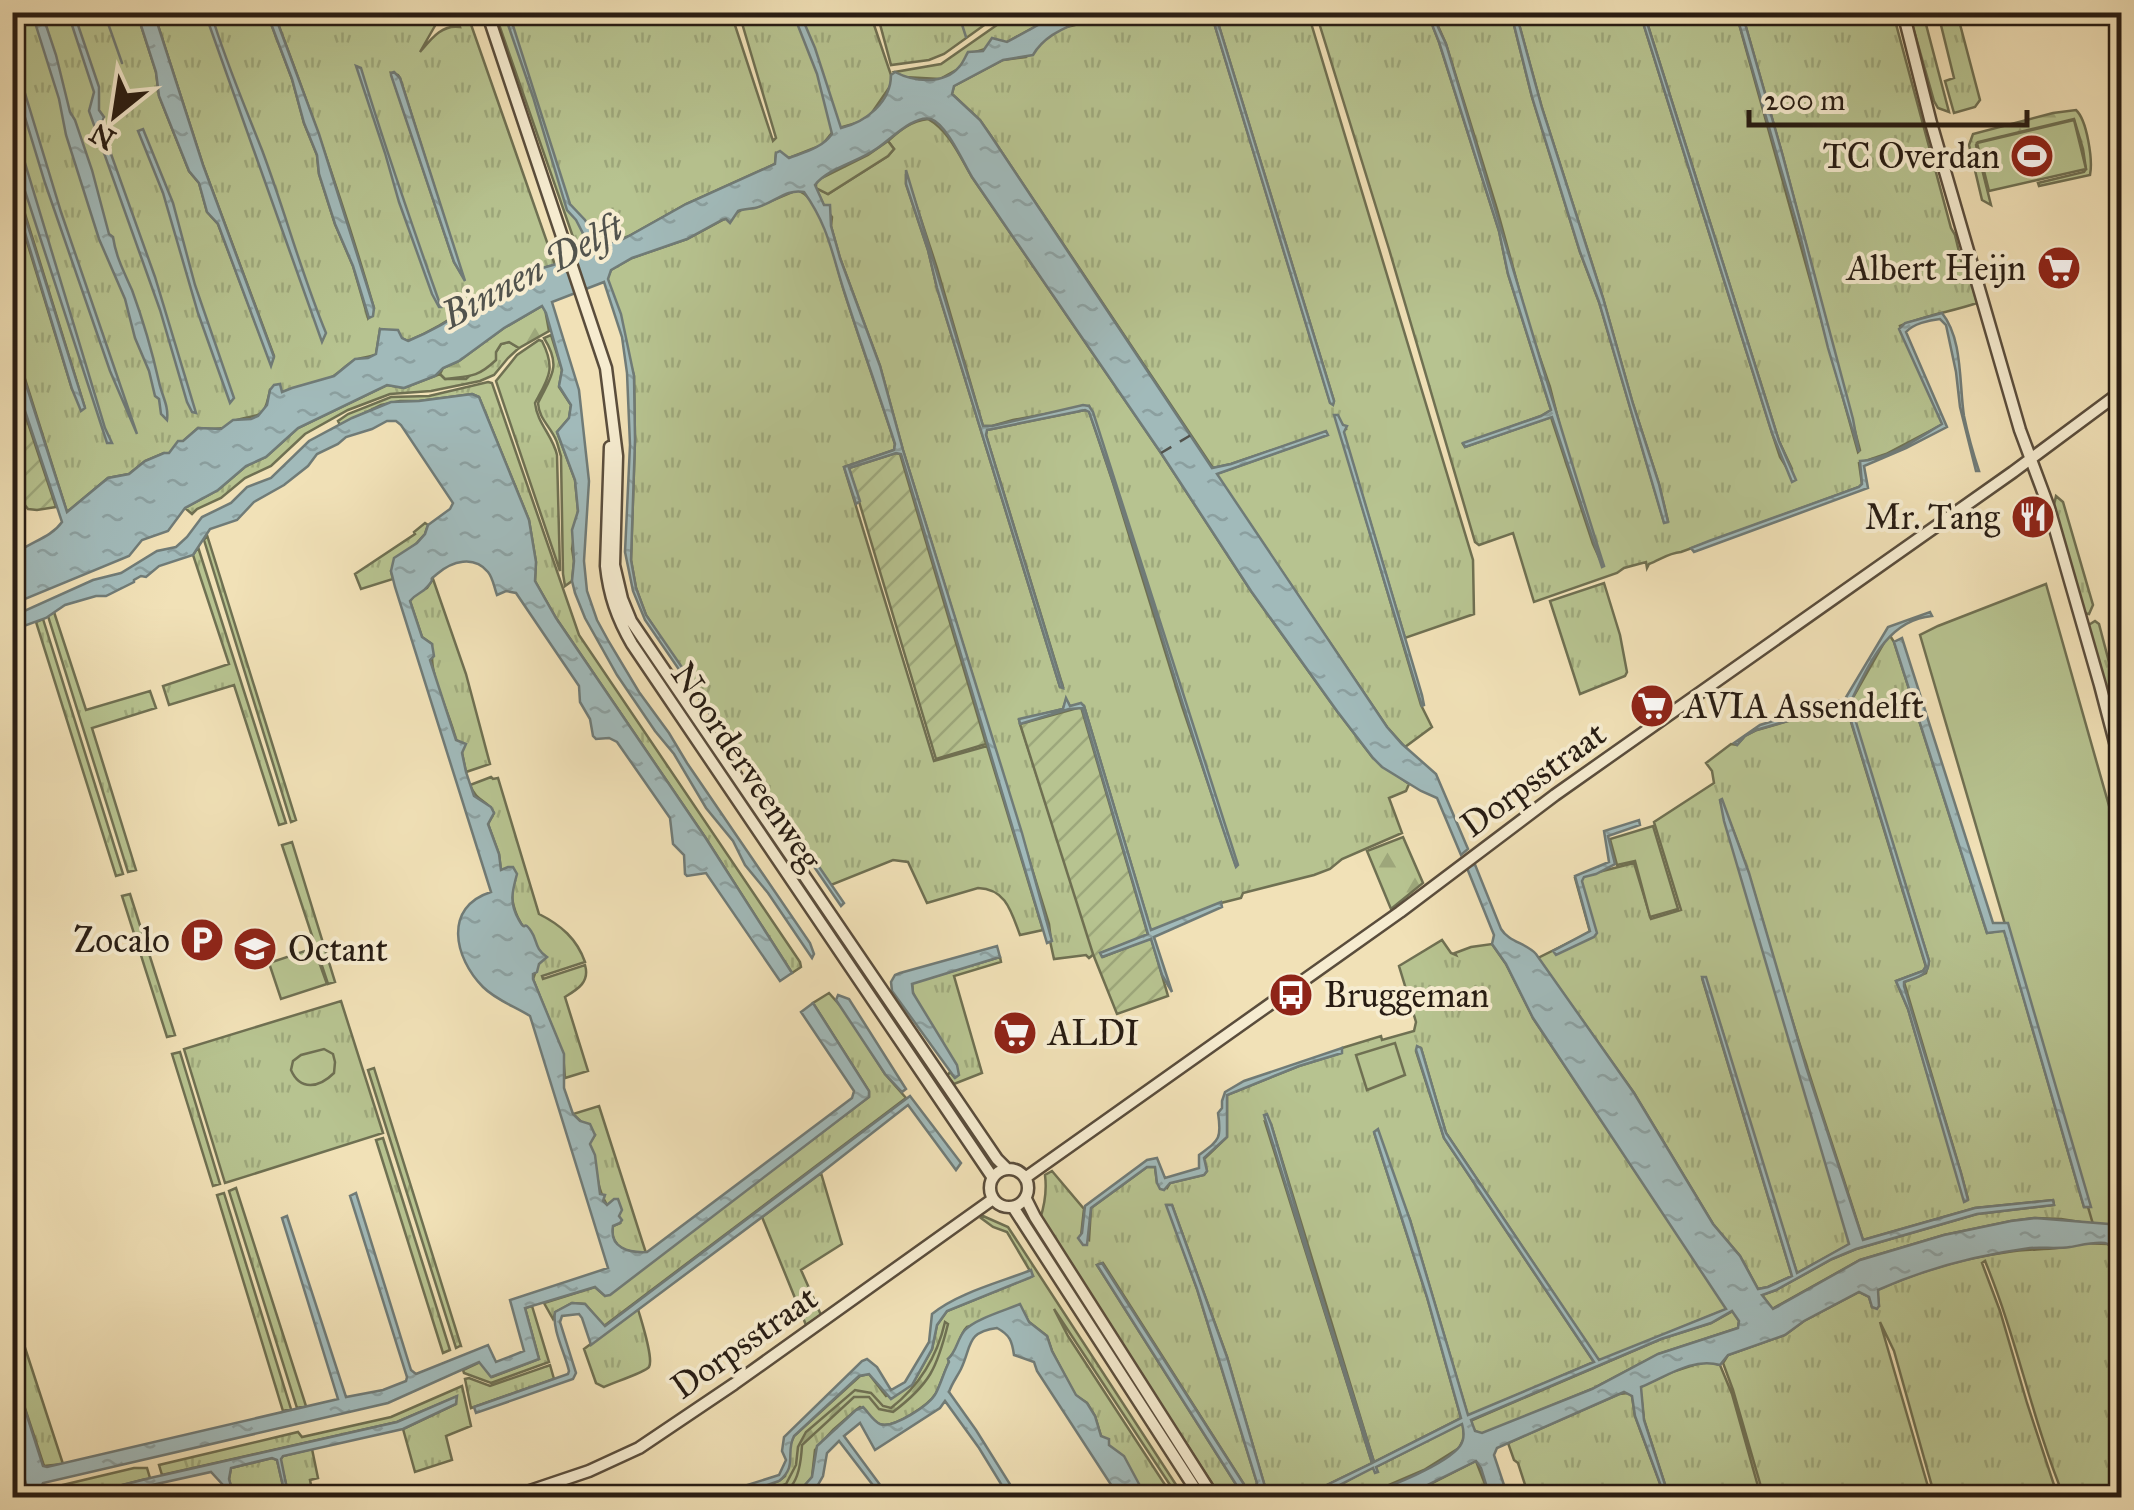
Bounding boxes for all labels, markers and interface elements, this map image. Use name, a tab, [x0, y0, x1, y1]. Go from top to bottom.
north arrow	[65, 65, 165, 165]
scale bar	[1749, 65, 2026, 127]
text: 200 m	[1764, 82, 1845, 118]
text: N	[83, 115, 122, 157]
sports icon: TC Overdan	[2009, 133, 2055, 179]
place label: TC Overdan	[1823, 135, 2000, 178]
water label: Binnen Delft	[431, 203, 633, 339]
supermarket icon: Albert Heijn	[2036, 245, 2082, 291]
place label: Albert Heijn	[1845, 247, 2026, 290]
restaurant icon: Mr. Tang	[2010, 494, 2056, 540]
place label: Mr. Tang	[1865, 496, 2001, 539]
street label: Noorderveenweg	[661, 654, 832, 879]
supermarket icon: AVIA Assendelft	[1629, 683, 1675, 729]
place label: AVIA Assendelft	[1682, 685, 1924, 728]
street label: Dorpsstraat	[1452, 712, 1614, 846]
parking icon: Zocalo	[179, 917, 225, 963]
place label: Zocalo	[73, 919, 170, 962]
school or university icon: Octant	[232, 926, 278, 972]
place label: Octant	[288, 928, 388, 971]
bus stop icon: Bruggeman	[1268, 972, 1314, 1018]
place label: Bruggeman	[1324, 974, 1489, 1017]
supermarket icon: ALDI	[992, 1010, 1038, 1056]
place label: ALDI	[1046, 1012, 1140, 1055]
street label: Dorpsstraat	[663, 1276, 826, 1409]

